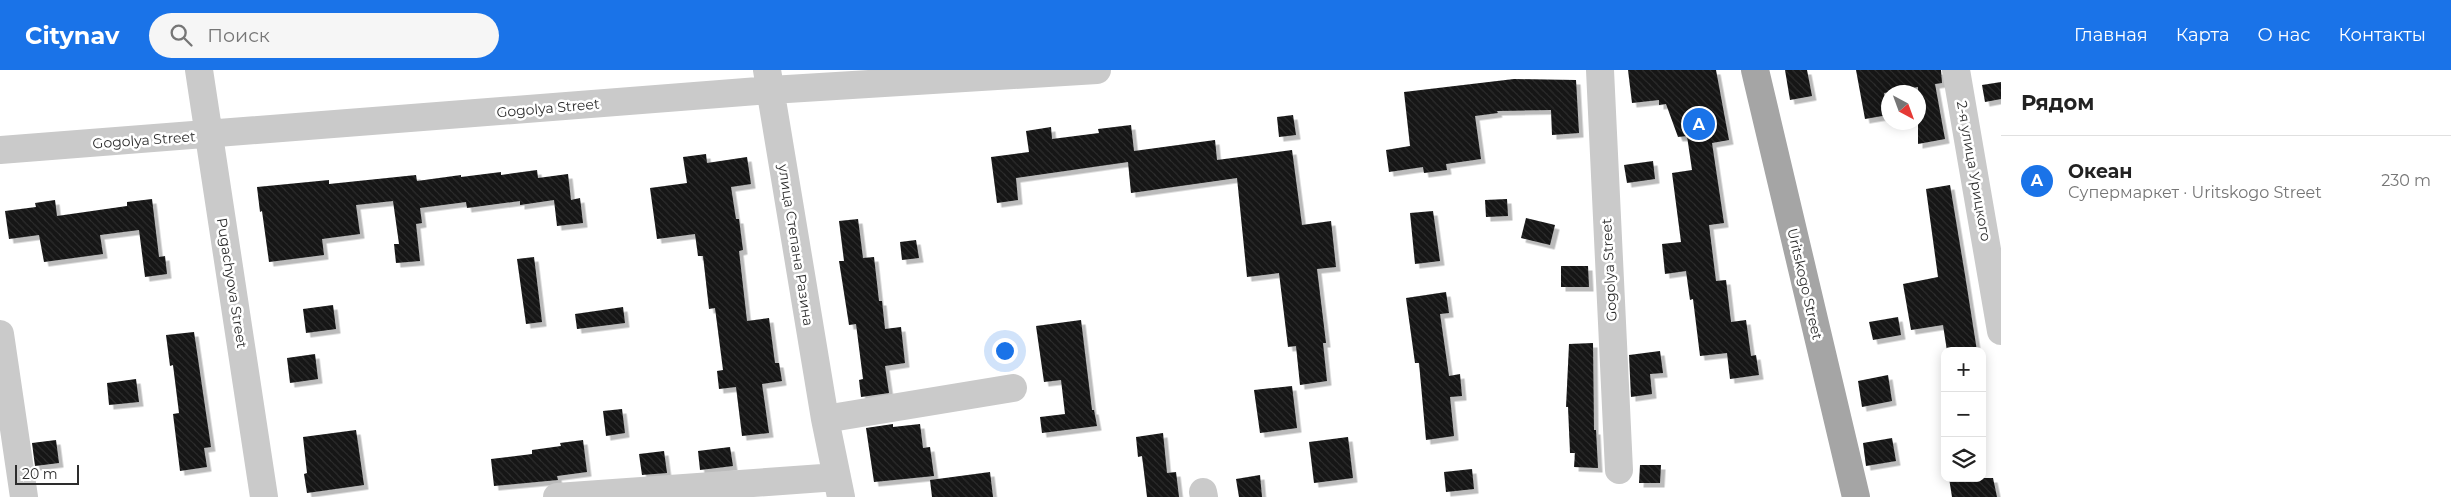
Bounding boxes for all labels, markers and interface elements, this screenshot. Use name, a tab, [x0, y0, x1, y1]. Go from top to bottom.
search box	[149, 13, 499, 58]
text: Citynav	[25, 21, 119, 50]
icon: search	[167, 21, 195, 49]
text: Поиск	[207, 24, 270, 47]
text: Главная	[2074, 24, 2148, 46]
text: Карта	[2176, 24, 2230, 46]
text: О нас	[2258, 24, 2310, 46]
text: Контакты	[2338, 24, 2426, 46]
north arrow	[1881, 85, 1926, 130]
text: Рядом	[2021, 90, 2094, 115]
street label: Gogolya Street	[496, 95, 601, 121]
street label: 2-я улица Урицкого	[1953, 99, 1995, 243]
pin: A	[1683, 105, 1715, 143]
street label: Gogolya Street	[92, 127, 196, 153]
text: Океан	[2068, 160, 2133, 183]
street label: улица Степана Разина	[774, 162, 818, 327]
text: A	[2031, 171, 2043, 190]
text: 230 m	[2381, 171, 2431, 190]
text: Супермаркет · Uritskogo Street	[2068, 183, 2322, 202]
street label: Pugachyova Street	[213, 217, 251, 350]
street label: Gogolya Street	[1597, 218, 1621, 322]
street label: Uritskogo Street	[1783, 226, 1827, 342]
your location	[992, 338, 1018, 364]
map controls	[1941, 347, 1986, 482]
button: +	[1941, 347, 1986, 392]
button: −	[1941, 392, 1986, 437]
button: layers	[1941, 437, 1986, 482]
scale bar	[15, 462, 79, 485]
text: 20 m	[22, 465, 58, 483]

